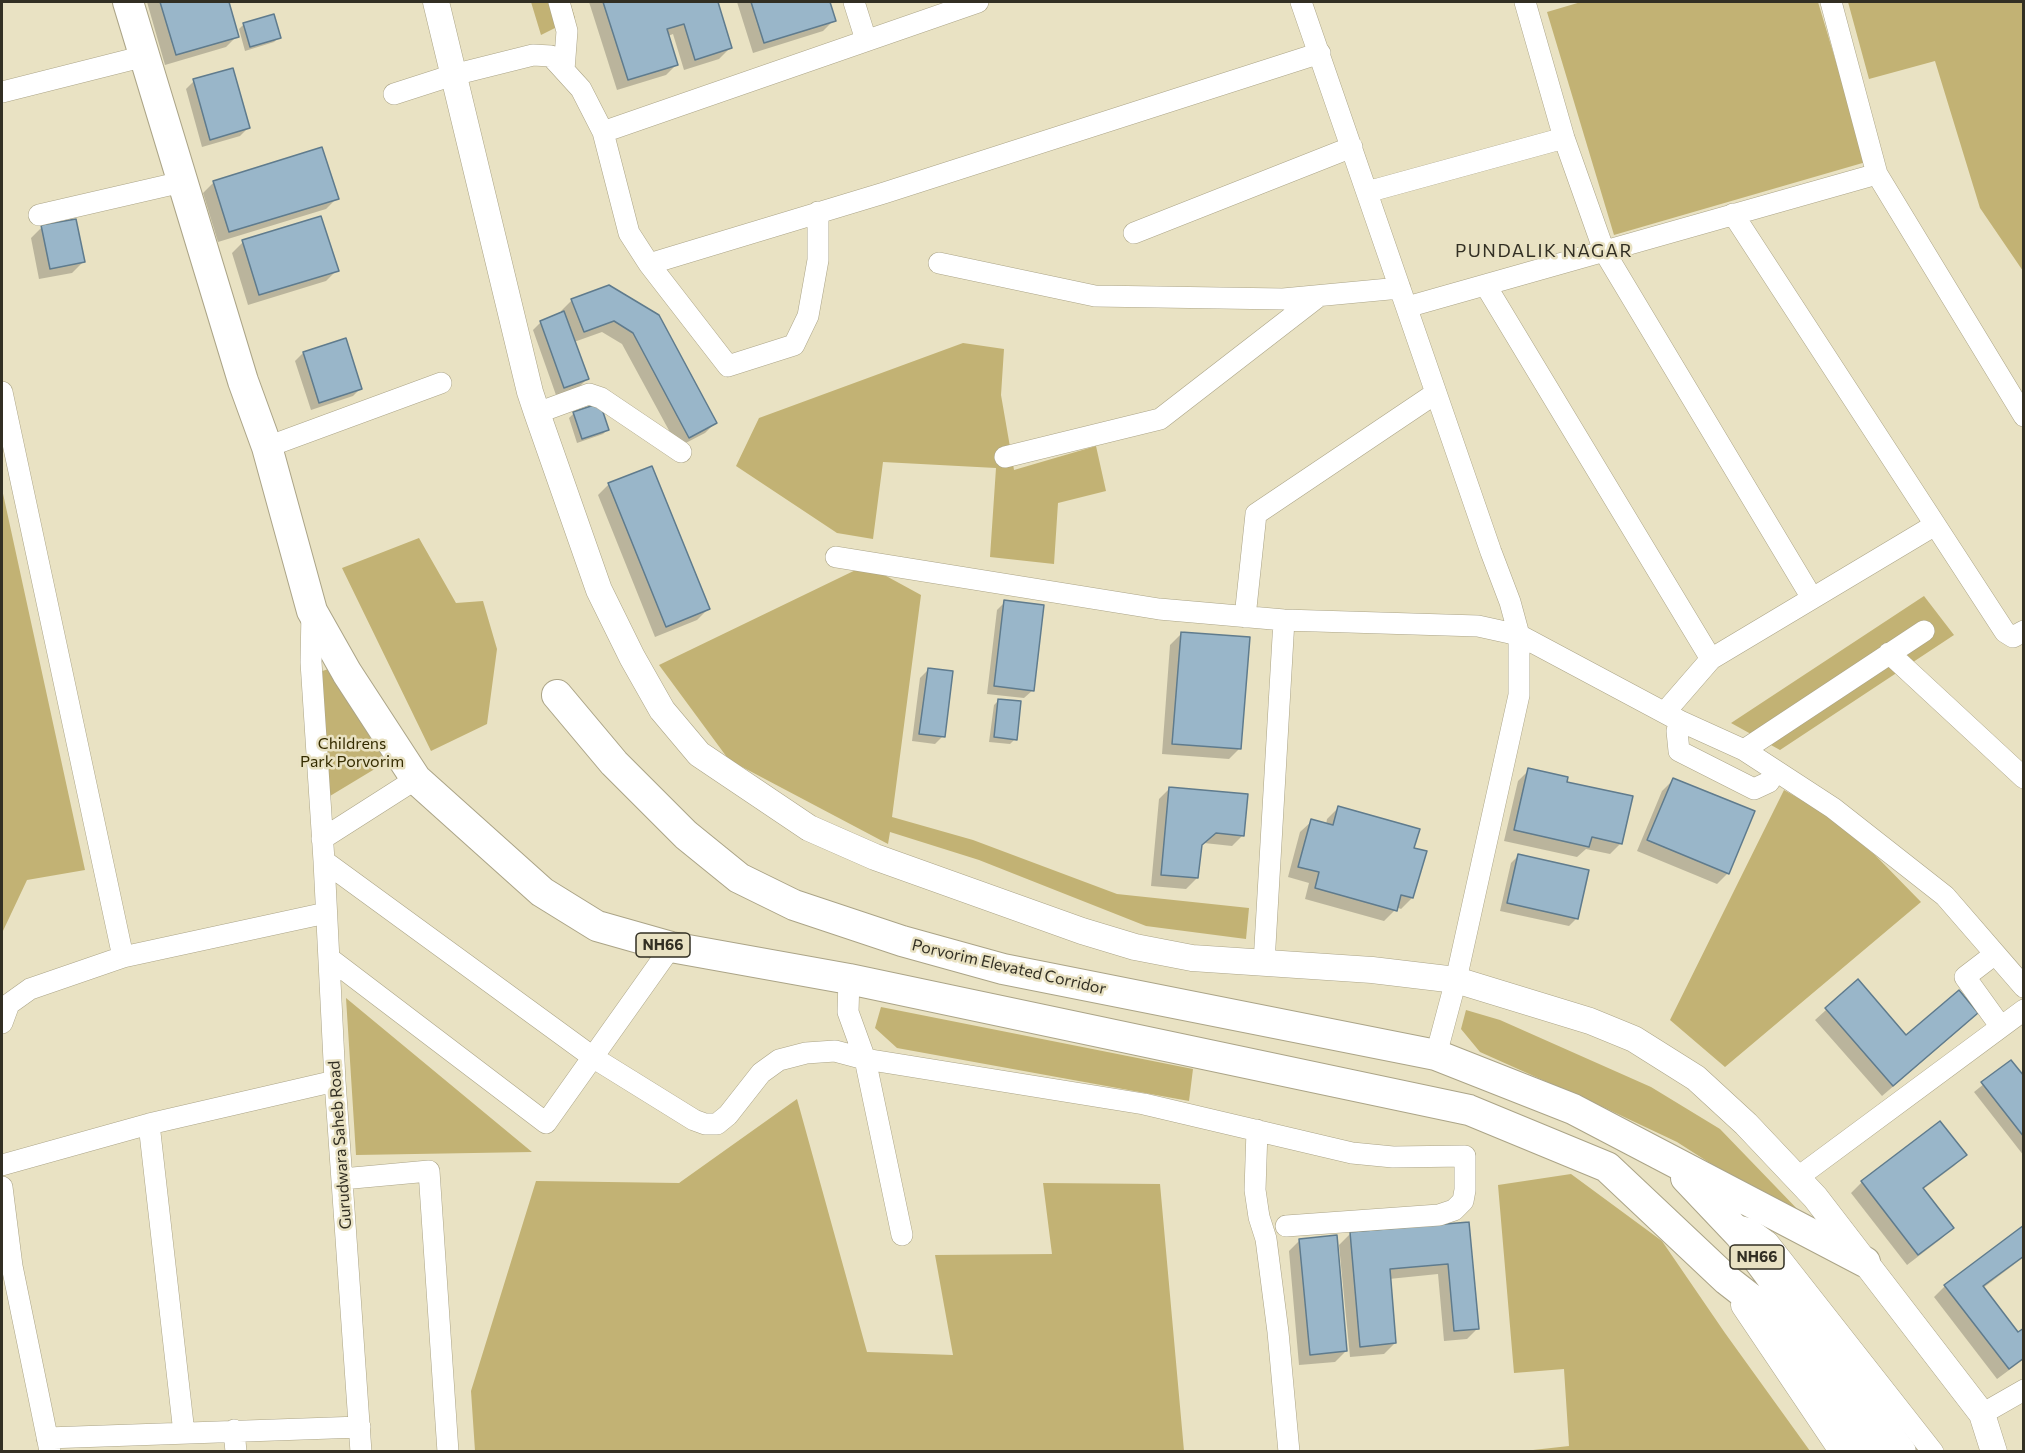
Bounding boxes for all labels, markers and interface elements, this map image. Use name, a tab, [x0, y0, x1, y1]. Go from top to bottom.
district label: PUNDALIK NAGAR	[1455, 240, 1633, 262]
park label: Childrens Park Porvorim	[300, 734, 404, 772]
road number: NH66	[636, 933, 690, 957]
street label: Porvorim Elevated Corridor	[910, 935, 1108, 999]
street label: Gurudwara Saheb Road	[325, 1060, 355, 1230]
road number: NH66	[1730, 1245, 1784, 1269]

